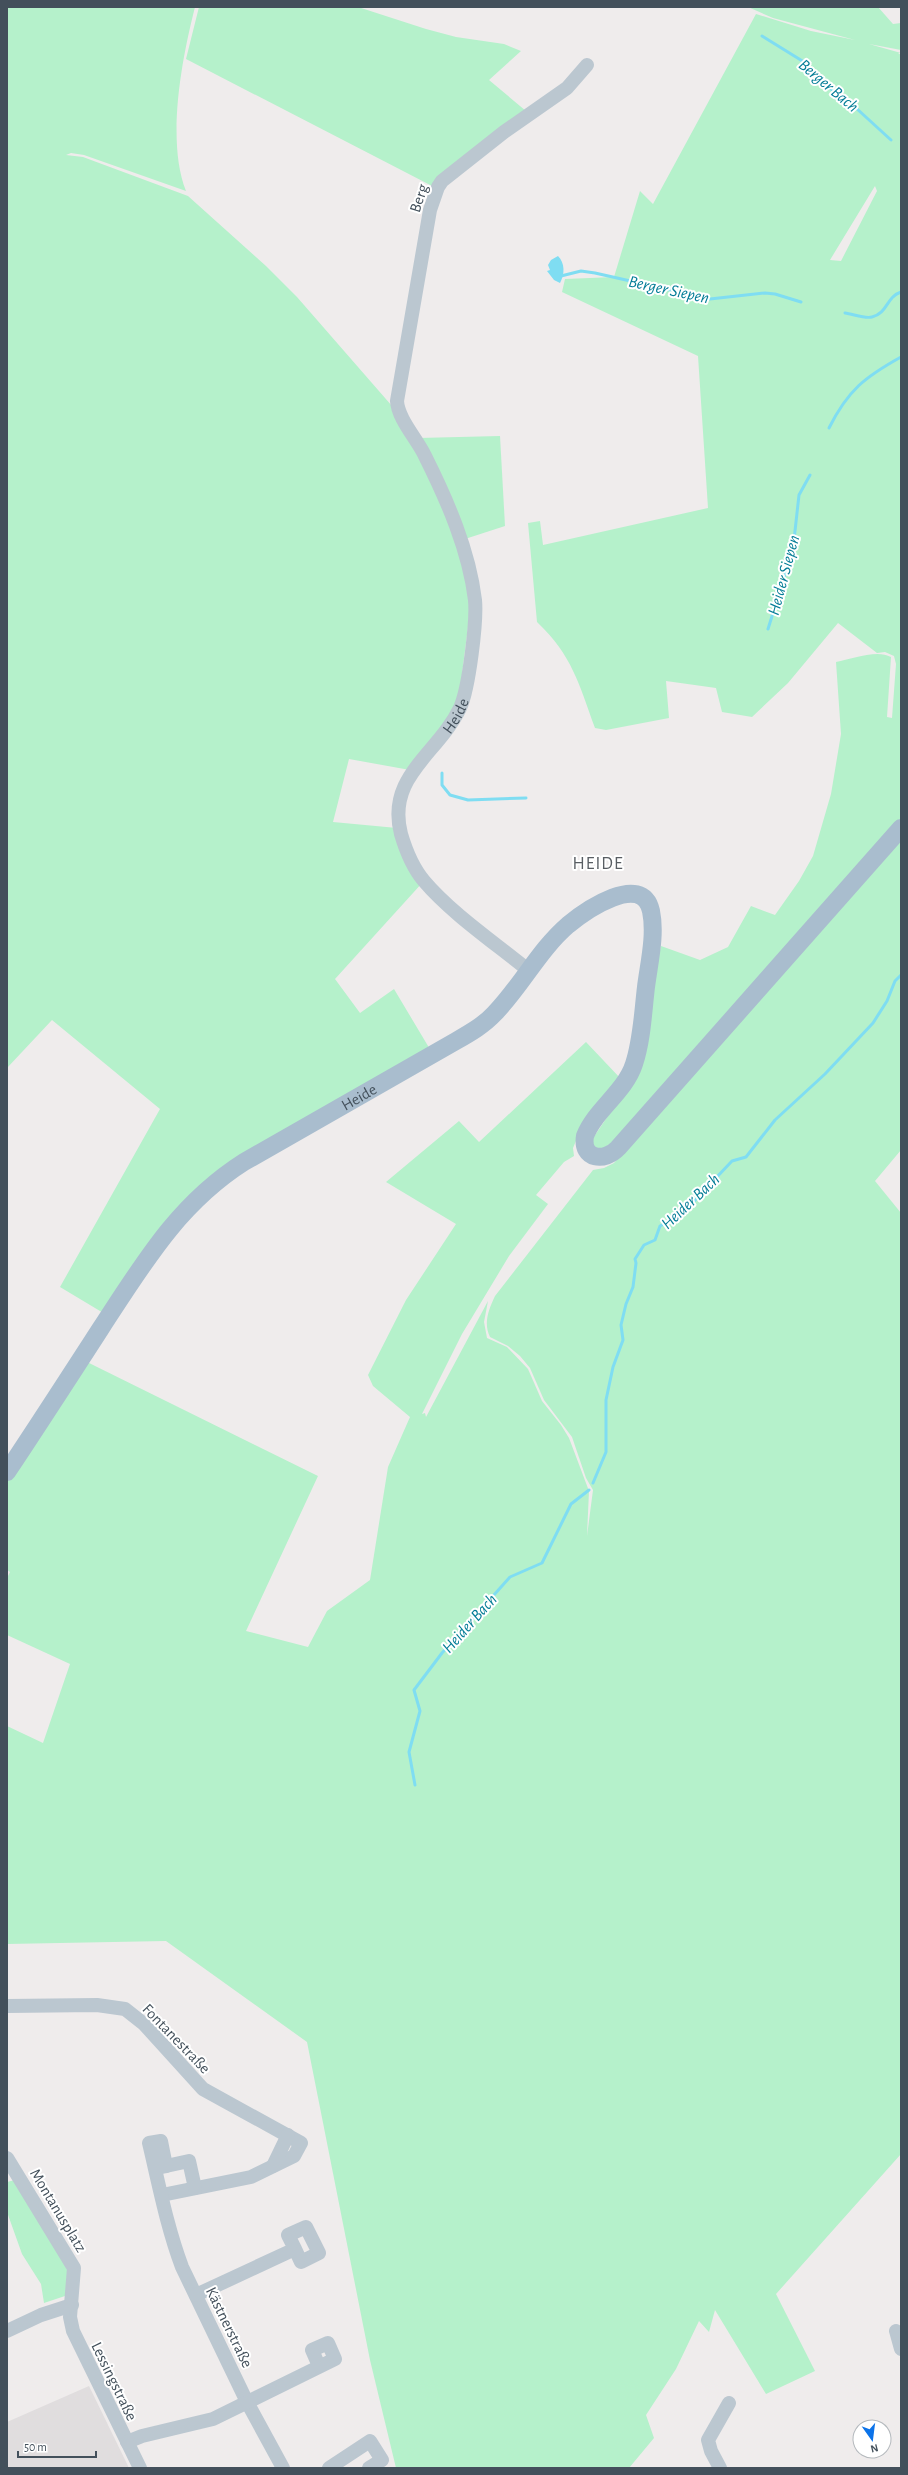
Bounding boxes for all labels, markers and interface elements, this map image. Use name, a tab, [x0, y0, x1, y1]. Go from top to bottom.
water label: Berger Bach	[796, 56, 862, 115]
street label: Berg	[407, 182, 431, 214]
water label: Berger Siepen	[627, 273, 711, 307]
water label: Heider Siepen	[765, 533, 803, 617]
street label: Heide	[440, 697, 472, 737]
district label: HEIDE	[572, 855, 624, 873]
street label: Heide	[339, 1081, 379, 1114]
water label: Heider Bach	[658, 1170, 723, 1232]
water label: Heider Bach	[439, 1591, 500, 1656]
street label: Fontanestraße	[139, 2001, 213, 2077]
street label: Montanusplatz	[27, 2166, 89, 2255]
street label: Kästnerstraße	[203, 2285, 255, 2370]
street label: Lessingstraße	[88, 2340, 140, 2423]
north arrow	[852, 2419, 892, 2459]
scale bar	[18, 2433, 96, 2459]
text: 50 m	[24, 2441, 47, 2453]
text: N	[869, 2442, 879, 2454]

